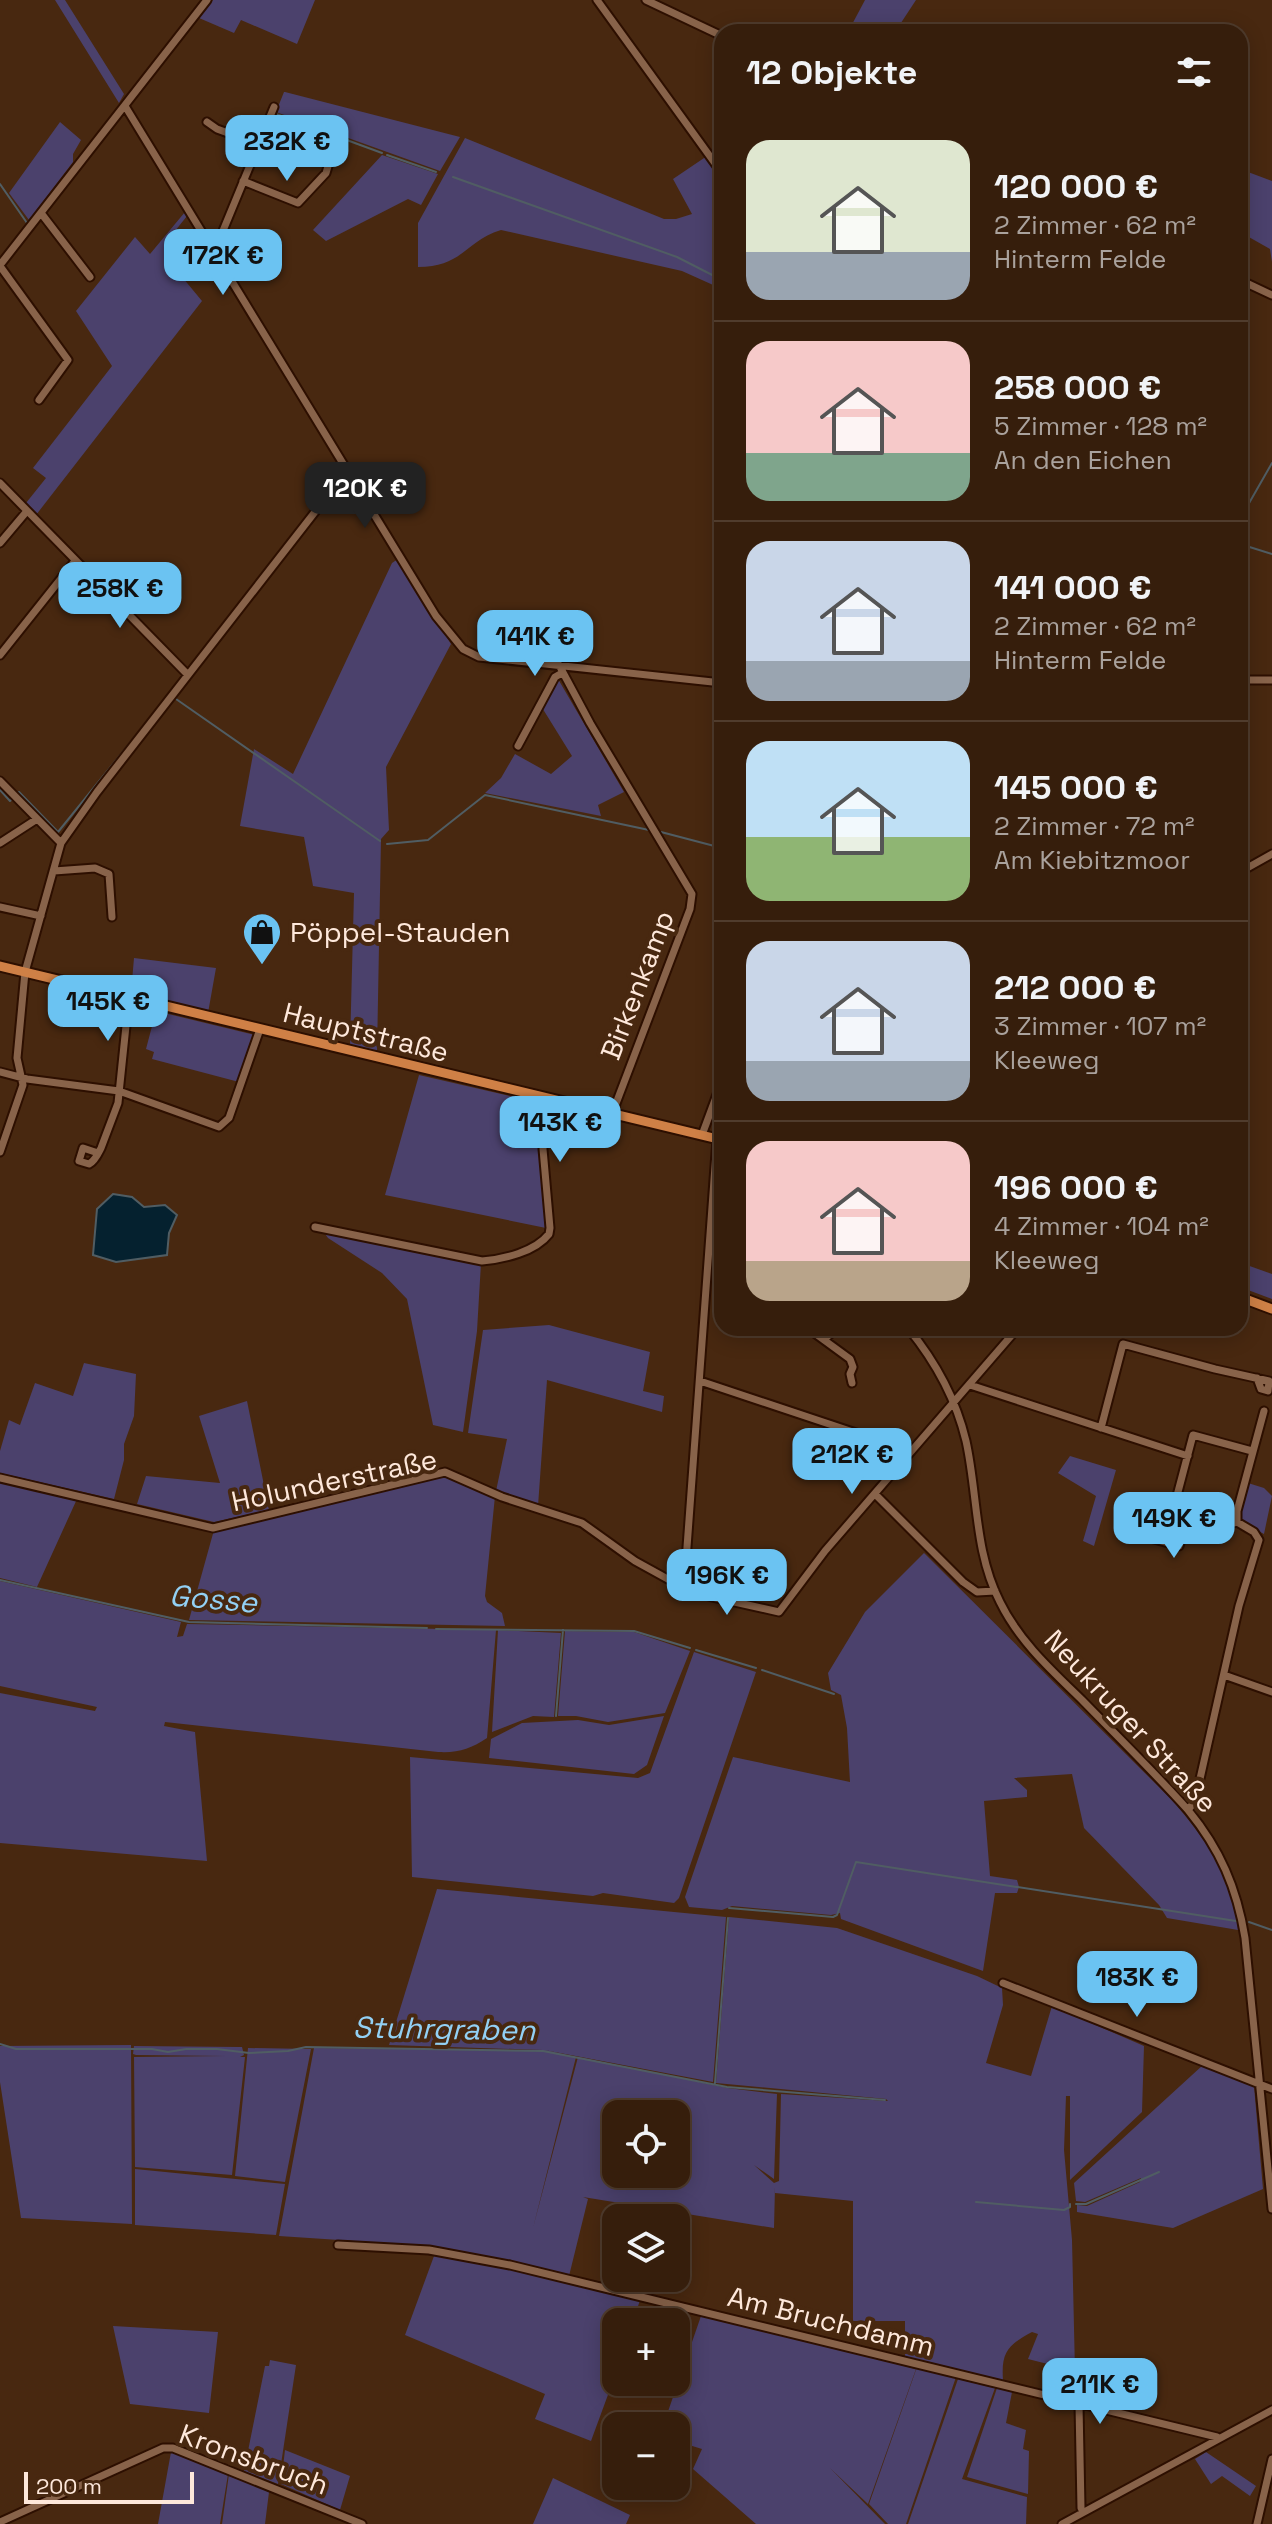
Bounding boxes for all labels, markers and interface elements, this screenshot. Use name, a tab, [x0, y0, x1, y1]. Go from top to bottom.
icon: filters	[1172, 50, 1216, 94]
text: 12 Objekte	[746, 51, 917, 94]
pin: 232K €	[222, 115, 352, 183]
text: 232K €	[243, 124, 331, 158]
text: 120 000 €	[994, 165, 1158, 208]
icon: home	[810, 172, 906, 268]
text: 2 Zimmer · 62 m²	[994, 208, 1196, 242]
pin: 172K €	[158, 229, 288, 297]
text: 172K €	[182, 238, 264, 272]
text: Hinterm Felde	[994, 242, 1167, 276]
text: 258 000 €	[994, 366, 1161, 409]
icon: home	[810, 373, 906, 469]
text: 5 Zimmer · 128 m²	[994, 409, 1207, 443]
text: An den Eichen	[994, 443, 1172, 477]
pin: 120K €	[300, 462, 430, 530]
text: 120K €	[323, 471, 407, 505]
pin: 258K €	[55, 562, 185, 630]
text: 141 000 €	[994, 566, 1152, 609]
text: 258K €	[76, 571, 164, 605]
icon: home	[810, 573, 906, 669]
text: 2 Zimmer · 62 m²	[994, 609, 1196, 643]
pin: 141K €	[470, 610, 600, 678]
text: 141K €	[495, 619, 575, 653]
text: Hinterm Felde	[994, 643, 1167, 677]
text: 145 000 €	[994, 766, 1158, 809]
icon: home	[810, 773, 906, 869]
text: 2 Zimmer · 72 m²	[994, 809, 1195, 843]
text: Am Kiebitzmoor	[994, 843, 1190, 877]
street label: Birkenkamp	[592, 905, 682, 1065]
shop icon: Pöppel-Stauden	[241, 911, 283, 966]
place label: Pöppel-Stauden	[290, 914, 511, 950]
text: 212 000 €	[994, 966, 1156, 1009]
icon: home	[810, 973, 906, 1069]
pin: 145K €	[43, 975, 173, 1043]
text: 145K €	[66, 984, 150, 1018]
street label: Hauptstraße	[280, 994, 452, 1070]
text: 3 Zimmer · 107 m²	[994, 1009, 1206, 1043]
text: Kleeweg	[994, 1043, 1099, 1077]
pin: 143K €	[495, 1096, 625, 1164]
text: 143K €	[518, 1105, 602, 1139]
text: 196 000 €	[994, 1166, 1158, 1209]
icon: home	[810, 1173, 906, 1269]
text: 4 Zimmer · 104 m²	[994, 1209, 1209, 1243]
text: Kleeweg	[994, 1243, 1099, 1277]
pin: 212K €	[787, 1428, 917, 1496]
text: 212K €	[810, 1437, 894, 1471]
street label: Holunderstraße	[228, 1441, 440, 1519]
pin: 149K €	[1109, 1492, 1239, 1560]
text: 149K €	[1132, 1501, 1216, 1535]
pin: 196K €	[662, 1549, 792, 1617]
text: 196K €	[685, 1558, 769, 1592]
water label: Gosse	[168, 1575, 260, 1622]
street label: Neukruger Straße	[1037, 1622, 1225, 1820]
pin: 183K €	[1072, 1951, 1202, 2019]
text: 183K €	[1095, 1960, 1179, 1994]
water label: Stuhrgraben	[352, 2007, 536, 2050]
map controls	[602, 2100, 690, 2500]
button: locate	[602, 2100, 690, 2188]
button: layers	[602, 2204, 690, 2292]
street label: Am Bruchdamm	[724, 2278, 938, 2364]
button: +	[602, 2308, 690, 2396]
pin: 211K €	[1035, 2358, 1165, 2426]
text: 211K €	[1060, 2367, 1140, 2401]
button: −	[602, 2412, 690, 2500]
street label: Kronsbruch	[175, 2415, 333, 2503]
scale bar	[24, 2468, 194, 2504]
text: 200 m	[36, 2472, 102, 2500]

